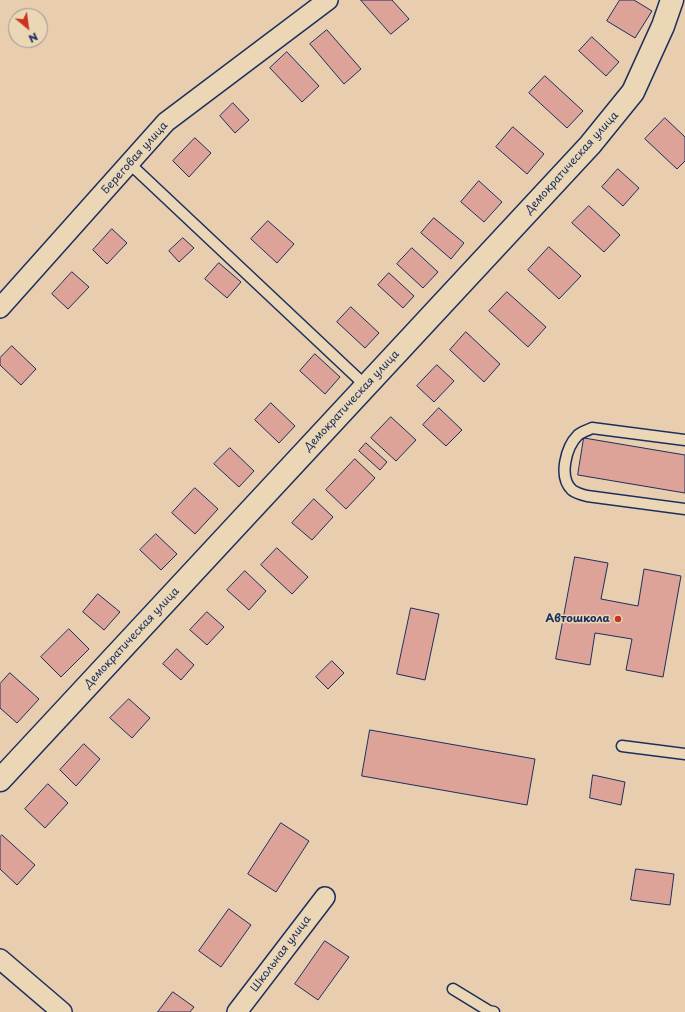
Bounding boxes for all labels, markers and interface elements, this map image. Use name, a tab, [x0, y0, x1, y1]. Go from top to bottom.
north arrow	[8, 8, 48, 48]
text: N	[26, 29, 42, 48]
street label: Демократическая улица	[523, 109, 621, 217]
street label: Береговая улица	[99, 119, 171, 197]
street label: Демократическая улица	[302, 348, 402, 454]
street label: Демократическая улица	[82, 585, 182, 691]
place label: Автошкола	[546, 612, 610, 626]
marker: Автошкола	[613, 614, 623, 624]
street label: Школьная улица	[248, 913, 314, 995]

